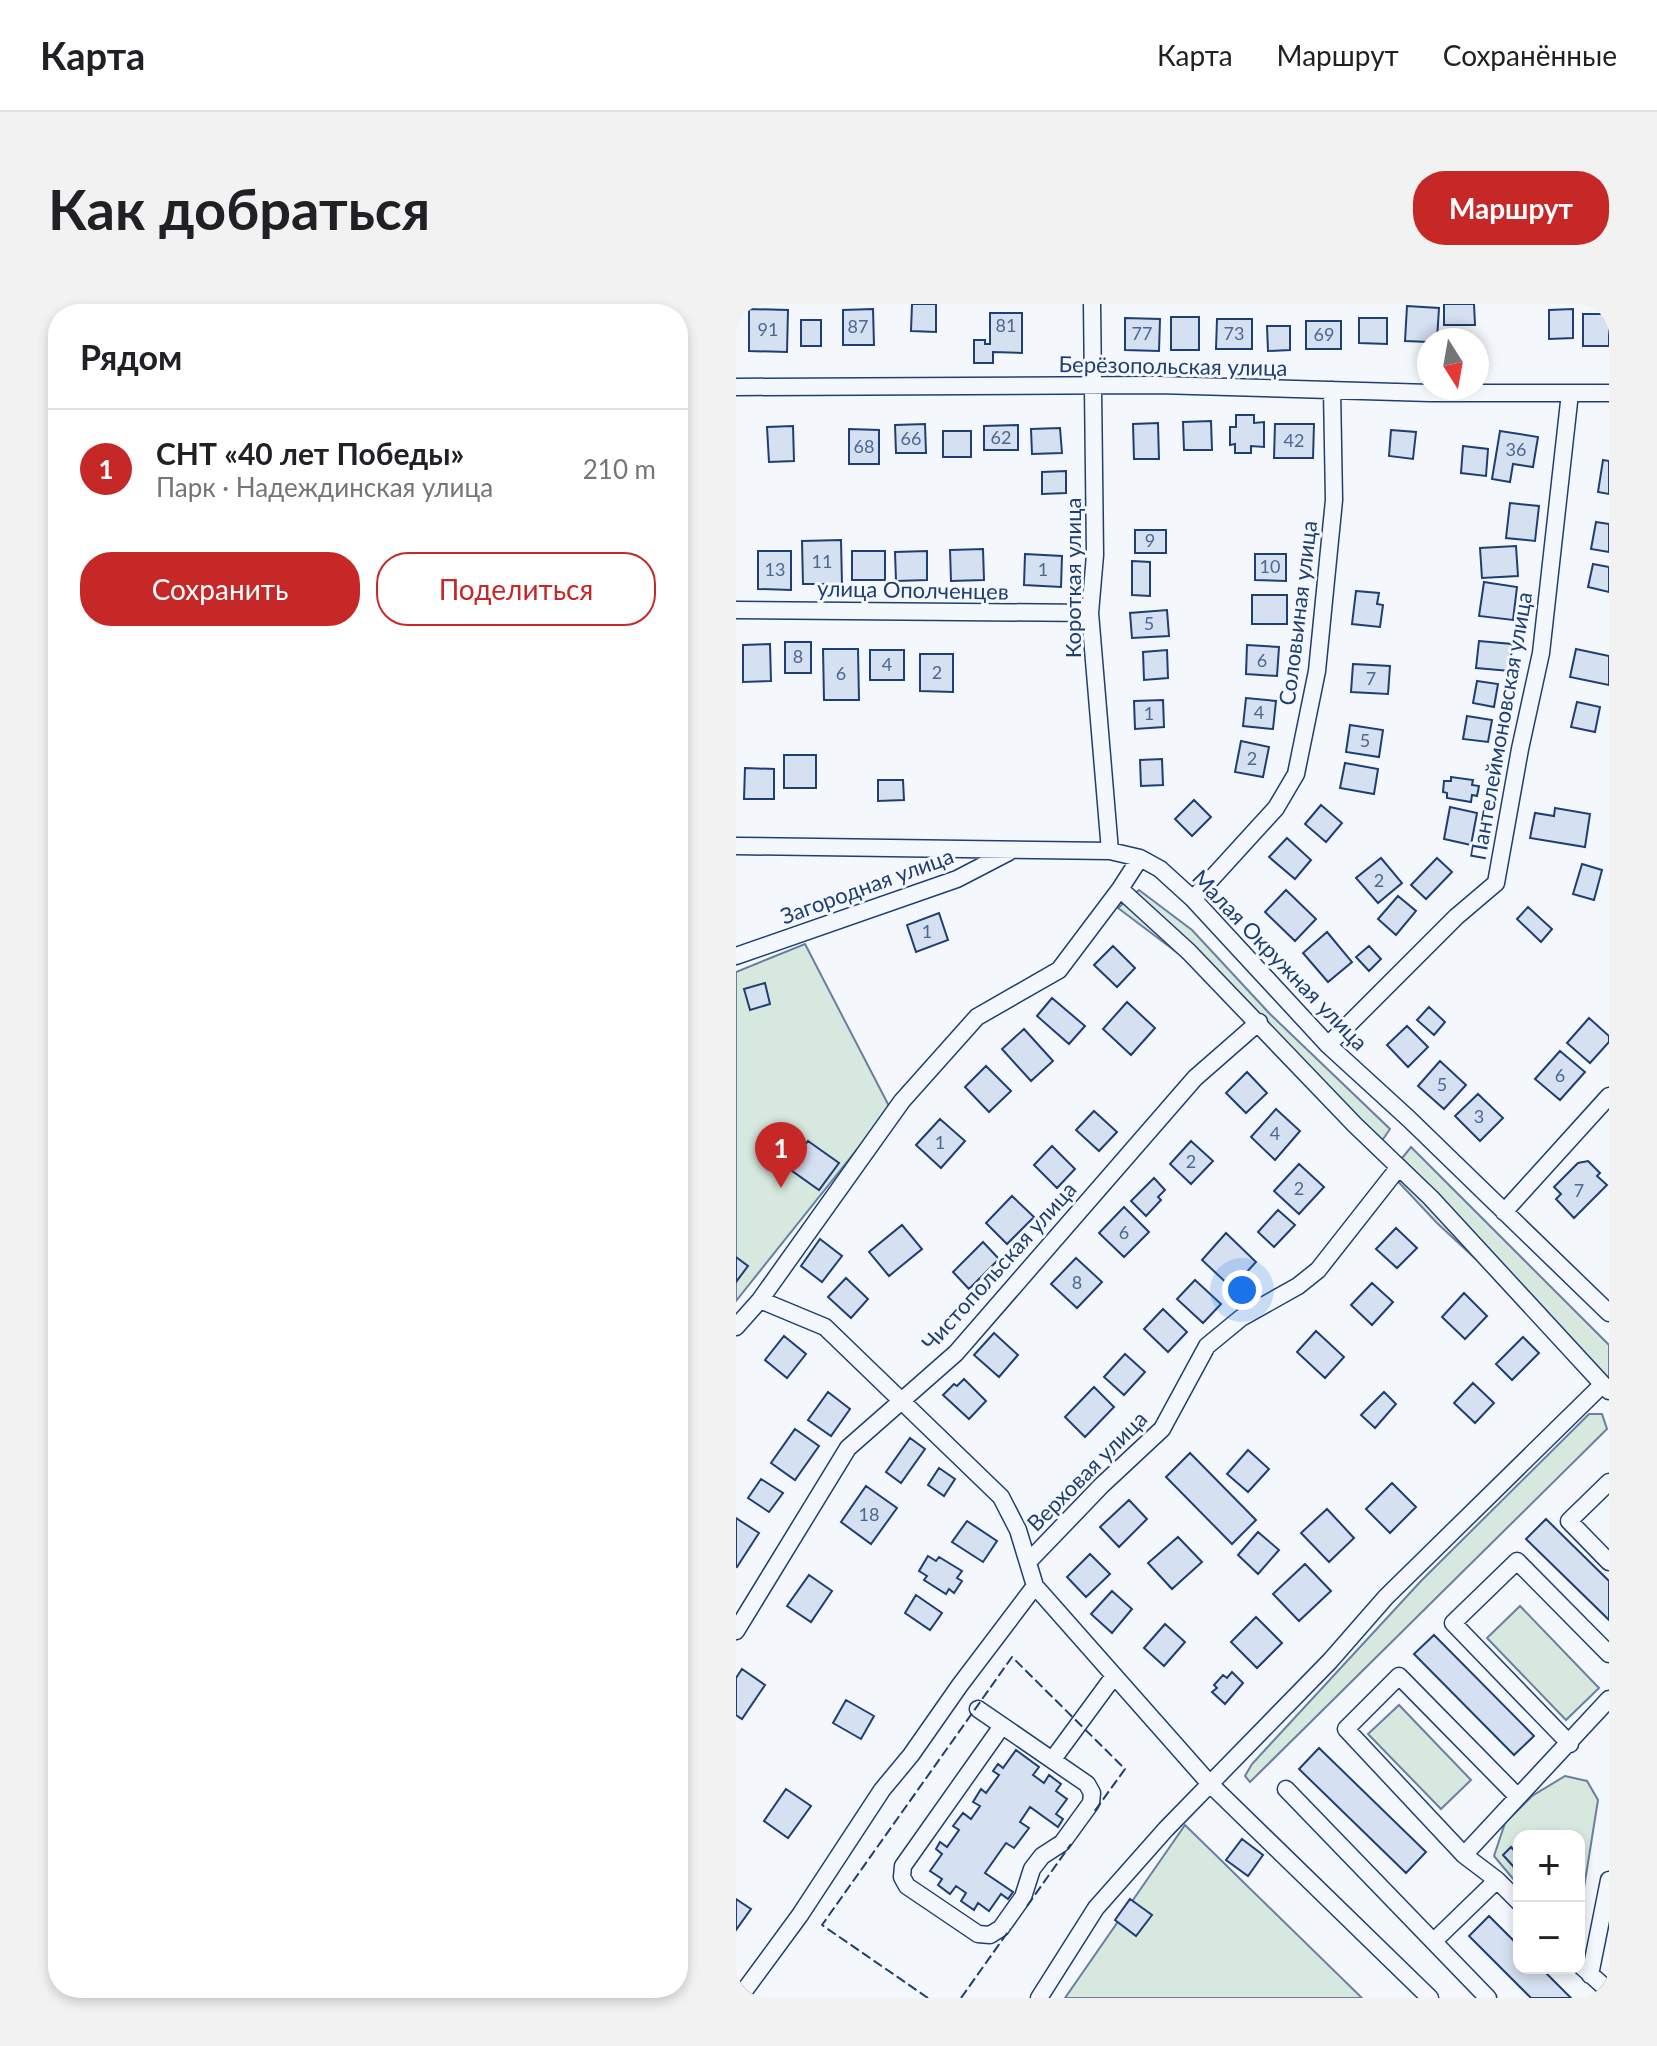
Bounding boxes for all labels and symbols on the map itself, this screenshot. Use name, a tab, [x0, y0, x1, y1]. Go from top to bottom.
house number: 81	[996, 314, 1016, 336]
house number: 87	[848, 315, 868, 337]
house number: 91	[758, 318, 778, 340]
house number: 77	[1132, 322, 1152, 344]
house number: 73	[1224, 322, 1244, 344]
house number: 69	[1314, 323, 1334, 345]
north arrow	[1417, 328, 1489, 400]
street label: Берёзопольская улица	[1058, 350, 1288, 381]
house number: 62	[991, 426, 1011, 448]
house number: 66	[901, 427, 921, 449]
house number: 42	[1284, 429, 1304, 451]
house number: 68	[854, 435, 874, 457]
house number: 36	[1506, 438, 1526, 460]
street label: Короткая улица	[1059, 498, 1086, 658]
street label: Соловьиная улица	[1273, 519, 1322, 707]
house number: 9	[1145, 529, 1155, 551]
house number: 11	[812, 550, 832, 572]
house number: 10	[1260, 555, 1280, 577]
house number: 13	[765, 558, 785, 580]
house number: 1	[1038, 558, 1048, 580]
street label: улица Ополченцев	[817, 574, 1009, 605]
street label: Пантелеймоновская улица	[1464, 590, 1537, 862]
house number: 5	[1144, 612, 1154, 634]
house number: 8	[793, 645, 803, 667]
house number: 6	[1257, 649, 1267, 671]
house number: 4	[882, 653, 892, 675]
house number: 2	[932, 661, 942, 683]
house number: 6	[836, 662, 846, 684]
house number: 7	[1366, 667, 1376, 689]
house number: 4	[1254, 701, 1264, 723]
house number: 1	[1144, 702, 1154, 724]
house number: 5	[1360, 729, 1370, 751]
house number: 2	[1247, 747, 1257, 769]
street label: Загородная улица	[777, 842, 957, 929]
street label: Малая Окружная улица	[1187, 864, 1374, 1056]
house number: 2	[1374, 869, 1384, 891]
house number: 1	[922, 920, 932, 942]
house number: 6	[1555, 1064, 1565, 1086]
house number: 5	[1437, 1073, 1447, 1095]
house number: 3	[1474, 1105, 1484, 1127]
pin: 1	[755, 1122, 807, 1188]
house number: 4	[1270, 1122, 1280, 1144]
house number: 1	[935, 1131, 945, 1153]
house number: 2	[1186, 1150, 1196, 1172]
street label: Чистопольская улица	[916, 1176, 1082, 1356]
house number: 2	[1294, 1177, 1304, 1199]
house number: 7	[1574, 1179, 1584, 1201]
house number: 6	[1119, 1221, 1129, 1243]
your location	[1222, 1270, 1262, 1310]
house number: 8	[1072, 1271, 1082, 1293]
street label: Верховая улица	[1021, 1405, 1152, 1536]
house number: 18	[859, 1503, 879, 1525]

